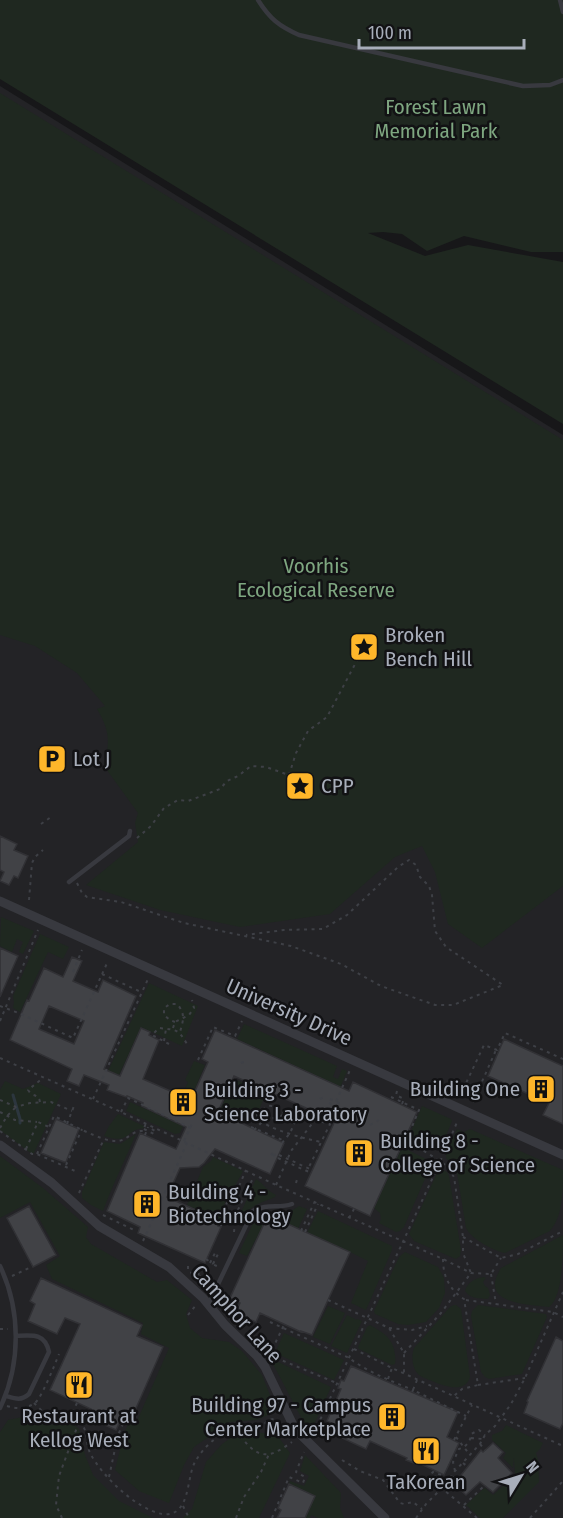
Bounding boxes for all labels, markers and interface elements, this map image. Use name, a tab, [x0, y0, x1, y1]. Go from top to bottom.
scale bar	[359, 12, 524, 50]
text: 100 m	[368, 22, 412, 44]
park label: Forest Lawn Memorial Park	[375, 94, 498, 144]
park label: Voorhis Ecological Reserve	[237, 553, 395, 603]
place label: Broken Bench Hill	[385, 622, 472, 672]
place icon: Broken Bench Hill	[348, 631, 380, 663]
parking icon: Lot J	[36, 743, 68, 775]
place label: Lot J	[73, 746, 110, 772]
place icon: CPP	[284, 770, 316, 802]
place label: CPP	[321, 773, 354, 799]
street label: University Drive	[222, 973, 356, 1051]
building icon: Building One	[525, 1073, 557, 1105]
place label: Building One	[410, 1076, 520, 1102]
place label: Building 3 - Science Laboratory	[204, 1077, 368, 1127]
building icon: Building 3 - Science Laboratory	[167, 1086, 199, 1118]
place label: Building 8 - College of Science	[380, 1128, 535, 1178]
building icon: Building 8 - College of Science	[343, 1137, 375, 1169]
place label: Building 4 - Biotechnology	[168, 1179, 291, 1229]
building icon: Building 4 - Biotechnology	[131, 1188, 163, 1220]
street label: Camphor Lane	[186, 1259, 288, 1369]
restaurant icon: Restaurant at Kellog West	[63, 1369, 95, 1401]
place label: Building 97 - Campus Center Marketplace	[191, 1392, 371, 1442]
building icon: Building 97 - Campus Center Marketplace	[376, 1401, 408, 1433]
place label: Restaurant at Kellog West	[21, 1403, 137, 1453]
restaurant icon: TaKorean	[410, 1435, 442, 1467]
north arrow	[491, 1446, 551, 1506]
text: N	[522, 1457, 543, 1477]
place label: TaKorean	[386, 1469, 466, 1495]

